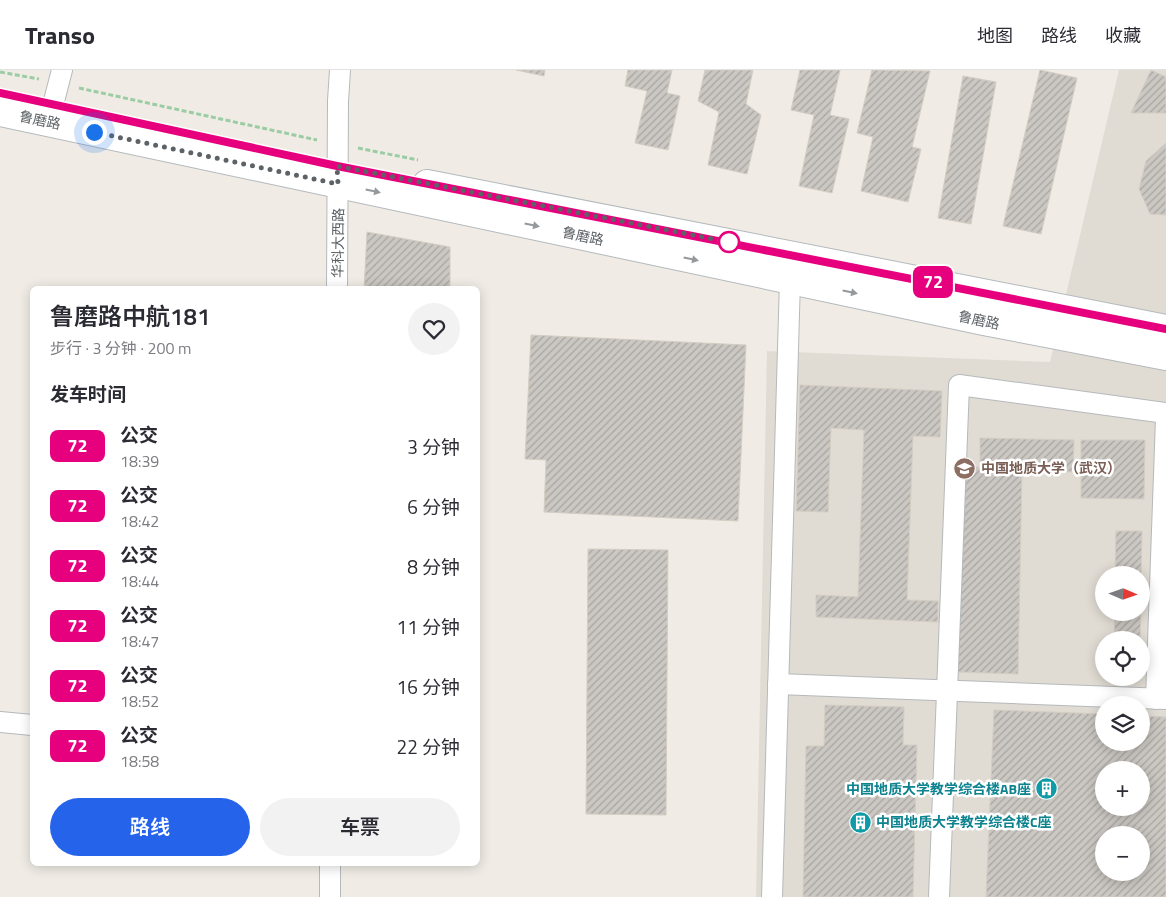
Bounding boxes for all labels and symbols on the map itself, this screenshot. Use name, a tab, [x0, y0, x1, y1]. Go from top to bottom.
street label: 鲁磨路	[17, 105, 63, 134]
your location	[82, 120, 107, 145]
one-way arrow	[365, 188, 381, 196]
street label: 华科大西路	[326, 208, 349, 278]
one-way arrow	[524, 221, 539, 229]
street label: 鲁磨路	[560, 221, 606, 250]
unlabelled marker	[718, 231, 740, 253]
one-way arrow	[683, 255, 698, 263]
line badge: 72	[910, 266, 956, 298]
one-way arrow	[842, 289, 858, 297]
street label: 鲁磨路	[956, 305, 1002, 334]
school or university icon: 中国地质大学（武汉）	[953, 456, 977, 480]
place label: 中国地质大学（武汉）	[981, 457, 1121, 478]
north arrow	[1095, 566, 1150, 621]
building icon: 中国地质大学教学综合楼AB座	[1035, 777, 1059, 801]
place label: 中国地质大学教学综合楼AB座	[846, 778, 1031, 799]
building icon: 中国地质大学教学综合楼C座	[848, 810, 872, 834]
place label: 中国地质大学教学综合楼C座	[876, 811, 1052, 832]

